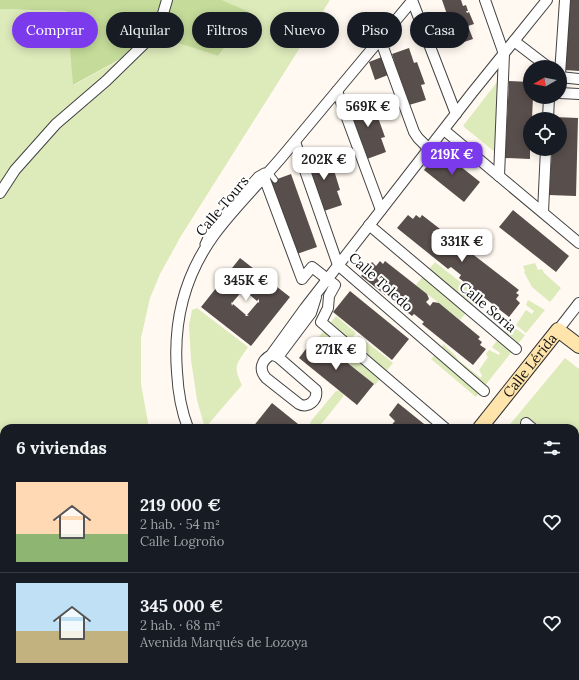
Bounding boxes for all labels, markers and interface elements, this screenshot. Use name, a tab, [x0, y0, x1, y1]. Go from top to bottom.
chip: Comprar	[12, 12, 98, 48]
chip: Alquilar	[106, 12, 184, 48]
chip: Filtros	[192, 12, 262, 48]
chip: Nuevo	[270, 12, 339, 48]
chip: Piso	[347, 12, 402, 48]
chip: Casa	[410, 12, 469, 48]
north arrow	[523, 60, 567, 104]
map controls	[523, 60, 567, 156]
pin: 569K €	[335, 94, 401, 128]
text: 569K €	[345, 98, 391, 115]
button: locate	[523, 112, 567, 156]
pin: 219K €	[419, 142, 485, 176]
text: 219K €	[431, 146, 473, 163]
pin: 202K €	[291, 147, 357, 181]
text: 202K €	[301, 151, 347, 168]
street label: Calle Tours	[192, 172, 252, 240]
pin: 331K €	[429, 229, 495, 263]
text: 331K €	[440, 233, 484, 250]
street label: Calle Toledo	[345, 248, 417, 316]
pin: 345K €	[213, 268, 279, 302]
text: 345K €	[224, 272, 268, 289]
street label: Calle Soria	[456, 278, 520, 336]
street label: Calle Lérida	[499, 330, 561, 401]
pin: 271K €	[303, 337, 369, 371]
text: 271K €	[315, 341, 357, 358]
text: 6 viviendas	[16, 437, 107, 459]
icon: filters	[541, 437, 563, 459]
text: 219 000 €	[140, 494, 221, 516]
icon: home	[48, 498, 96, 546]
icon: heart	[541, 511, 563, 533]
text: 2 hab. · 54 m²	[140, 516, 220, 533]
text: Calle Logroño	[140, 533, 224, 550]
text: 345 000 €	[140, 595, 223, 617]
icon: home	[48, 599, 96, 647]
icon: heart	[541, 612, 563, 634]
text: 2 hab. · 68 m²	[140, 617, 221, 634]
text: Avenida Marqués de Lozoya	[140, 634, 308, 651]

